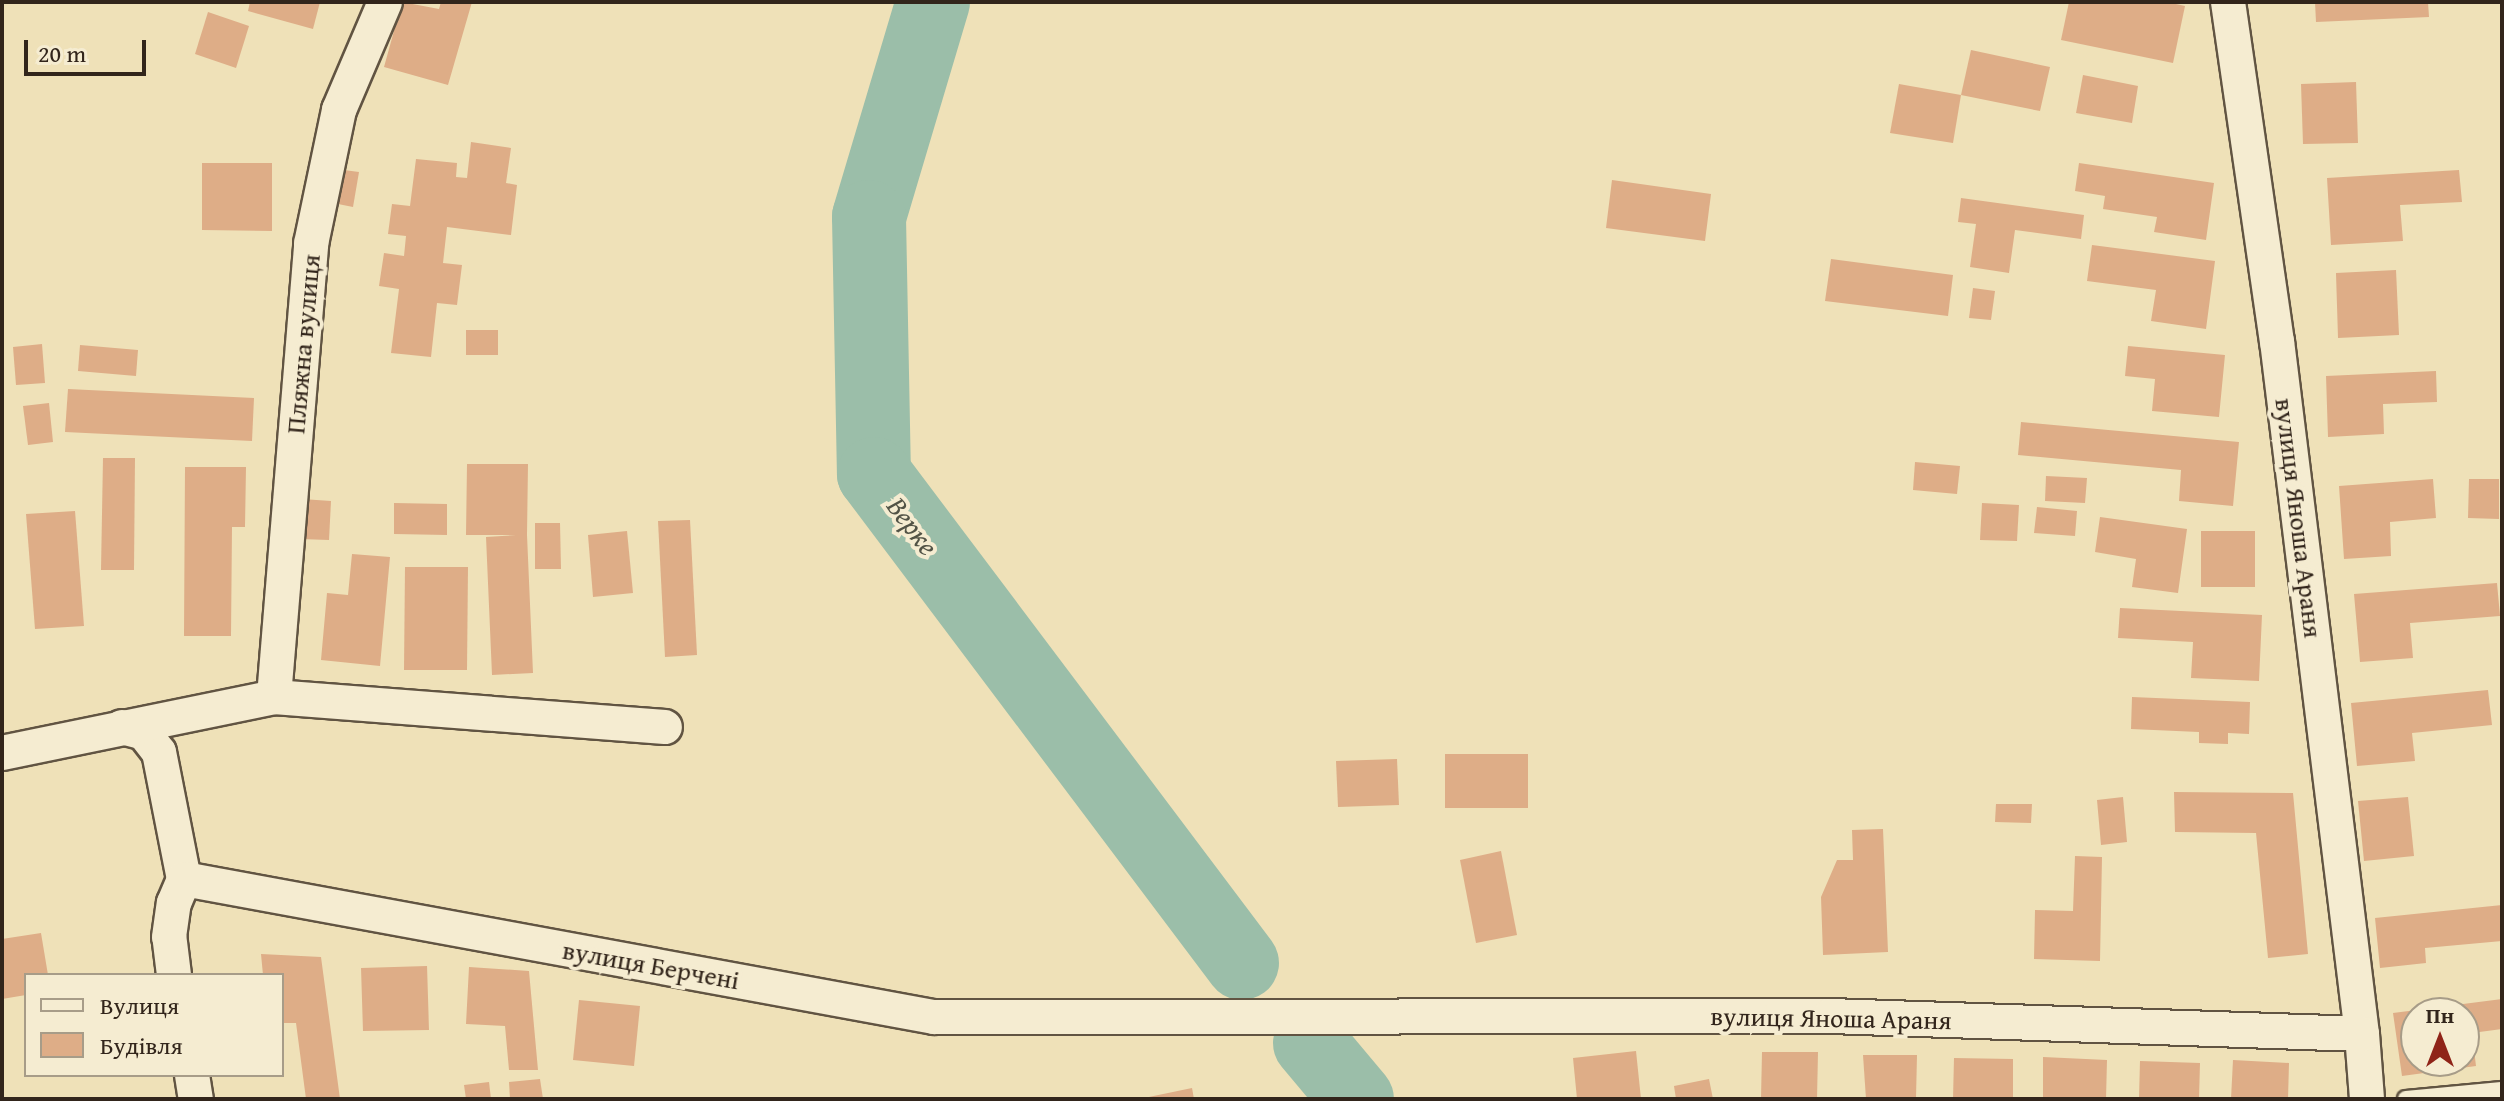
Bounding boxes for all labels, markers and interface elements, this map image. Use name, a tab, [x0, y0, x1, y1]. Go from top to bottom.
scale bar	[28, 24, 150, 74]
text: 20 m	[38, 36, 86, 71]
street label: Пляжна вулиця	[280, 253, 326, 435]
street label: вулиця Яноша Араня	[2269, 396, 2329, 640]
water label: Верке	[880, 490, 946, 562]
street label: вулиця Берчені	[560, 934, 742, 996]
legend	[24, 973, 284, 1077]
text: Вулиця	[100, 988, 179, 1023]
north arrow	[2400, 997, 2480, 1077]
text: Пн	[2426, 999, 2454, 1031]
street label: вулиця Яноша Араня	[1710, 1000, 1952, 1036]
text: Будівля	[100, 1028, 183, 1063]

